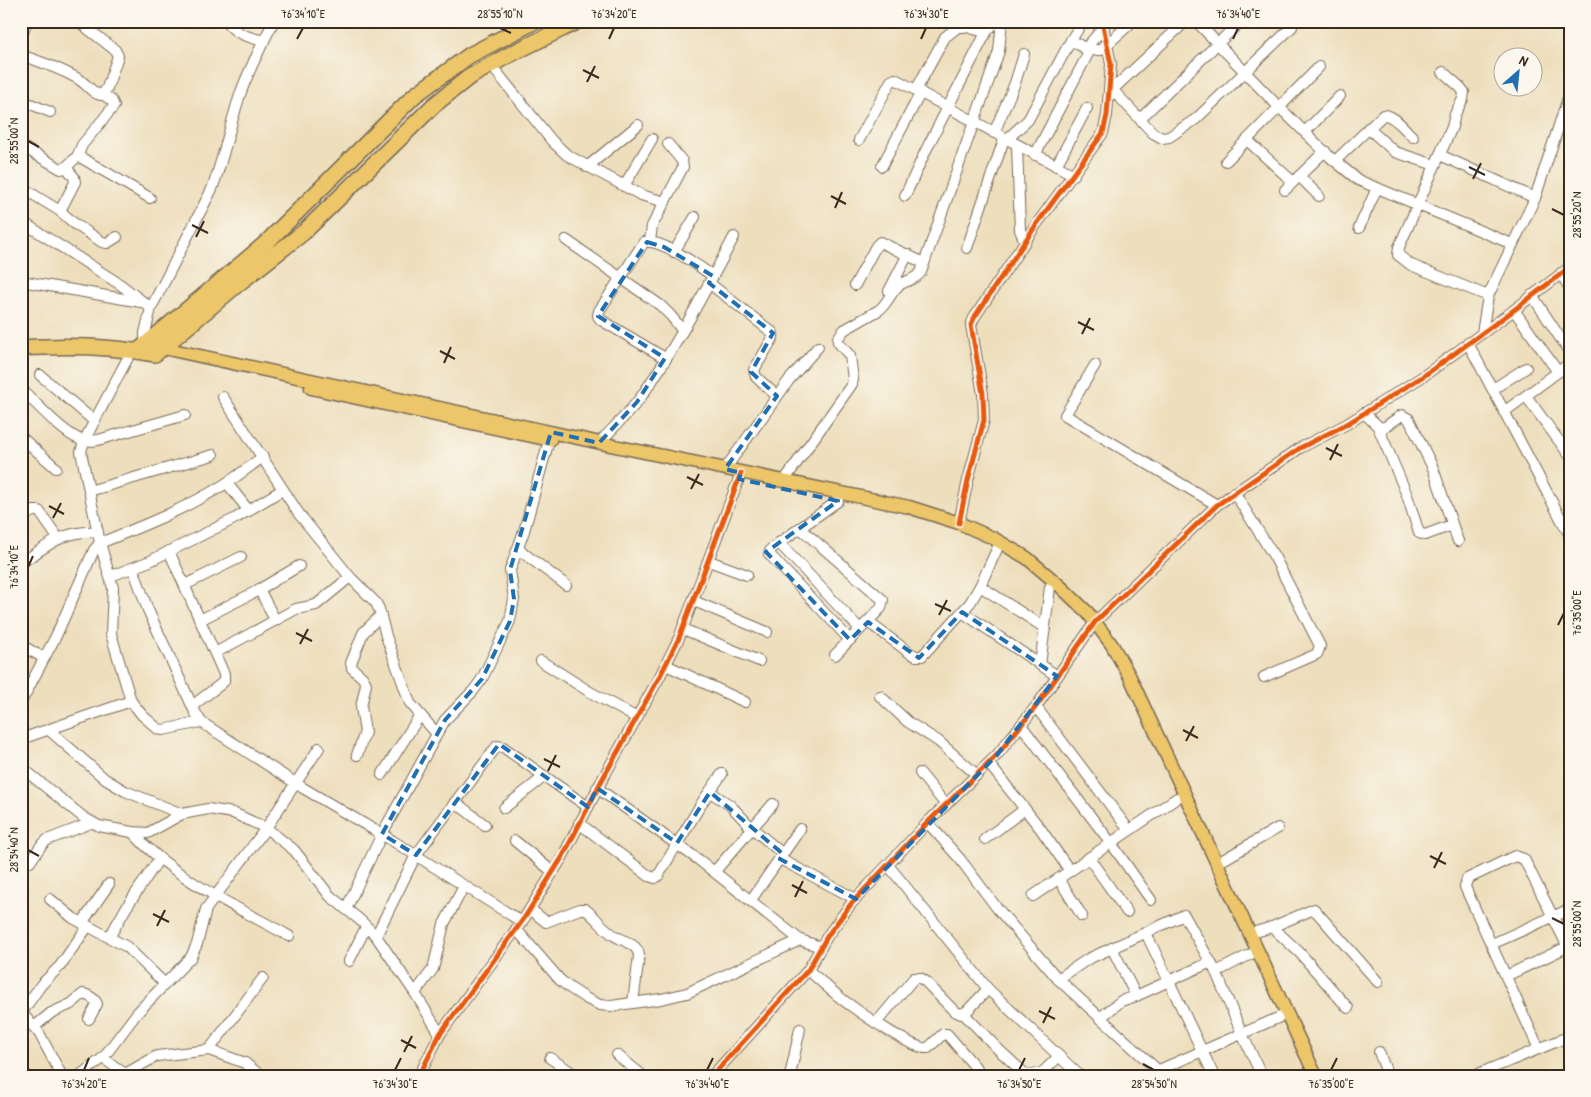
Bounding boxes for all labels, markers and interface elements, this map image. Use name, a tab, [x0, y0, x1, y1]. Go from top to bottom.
text: 76°34'10"E	[281, 5, 326, 22]
text: 28°55'10"N	[477, 5, 523, 22]
text: 76°34'20"E	[591, 5, 637, 22]
text: 76°34'30"E	[903, 5, 949, 22]
text: 76°34'40"E	[1216, 5, 1261, 22]
north arrow	[1494, 48, 1544, 98]
text: N	[1516, 50, 1532, 70]
text: 28°55'00"N	[5, 118, 22, 164]
text: 28°55'20"N	[1568, 192, 1585, 238]
text: 76°34'10"E	[5, 544, 22, 589]
text: 76°35'00"E	[1568, 589, 1585, 636]
text: 28°54'40"N	[5, 827, 22, 873]
text: 28°55'00"N	[1568, 901, 1585, 947]
text: 76°34'20"E	[61, 1075, 107, 1092]
text: 76°34'30"E	[372, 1075, 418, 1092]
text: 76°34'40"E	[685, 1075, 730, 1092]
text: 76°34'50"E	[997, 1075, 1042, 1092]
text: 28°54'50"N	[1131, 1075, 1177, 1092]
text: 76°35'00"E	[1308, 1075, 1355, 1092]

